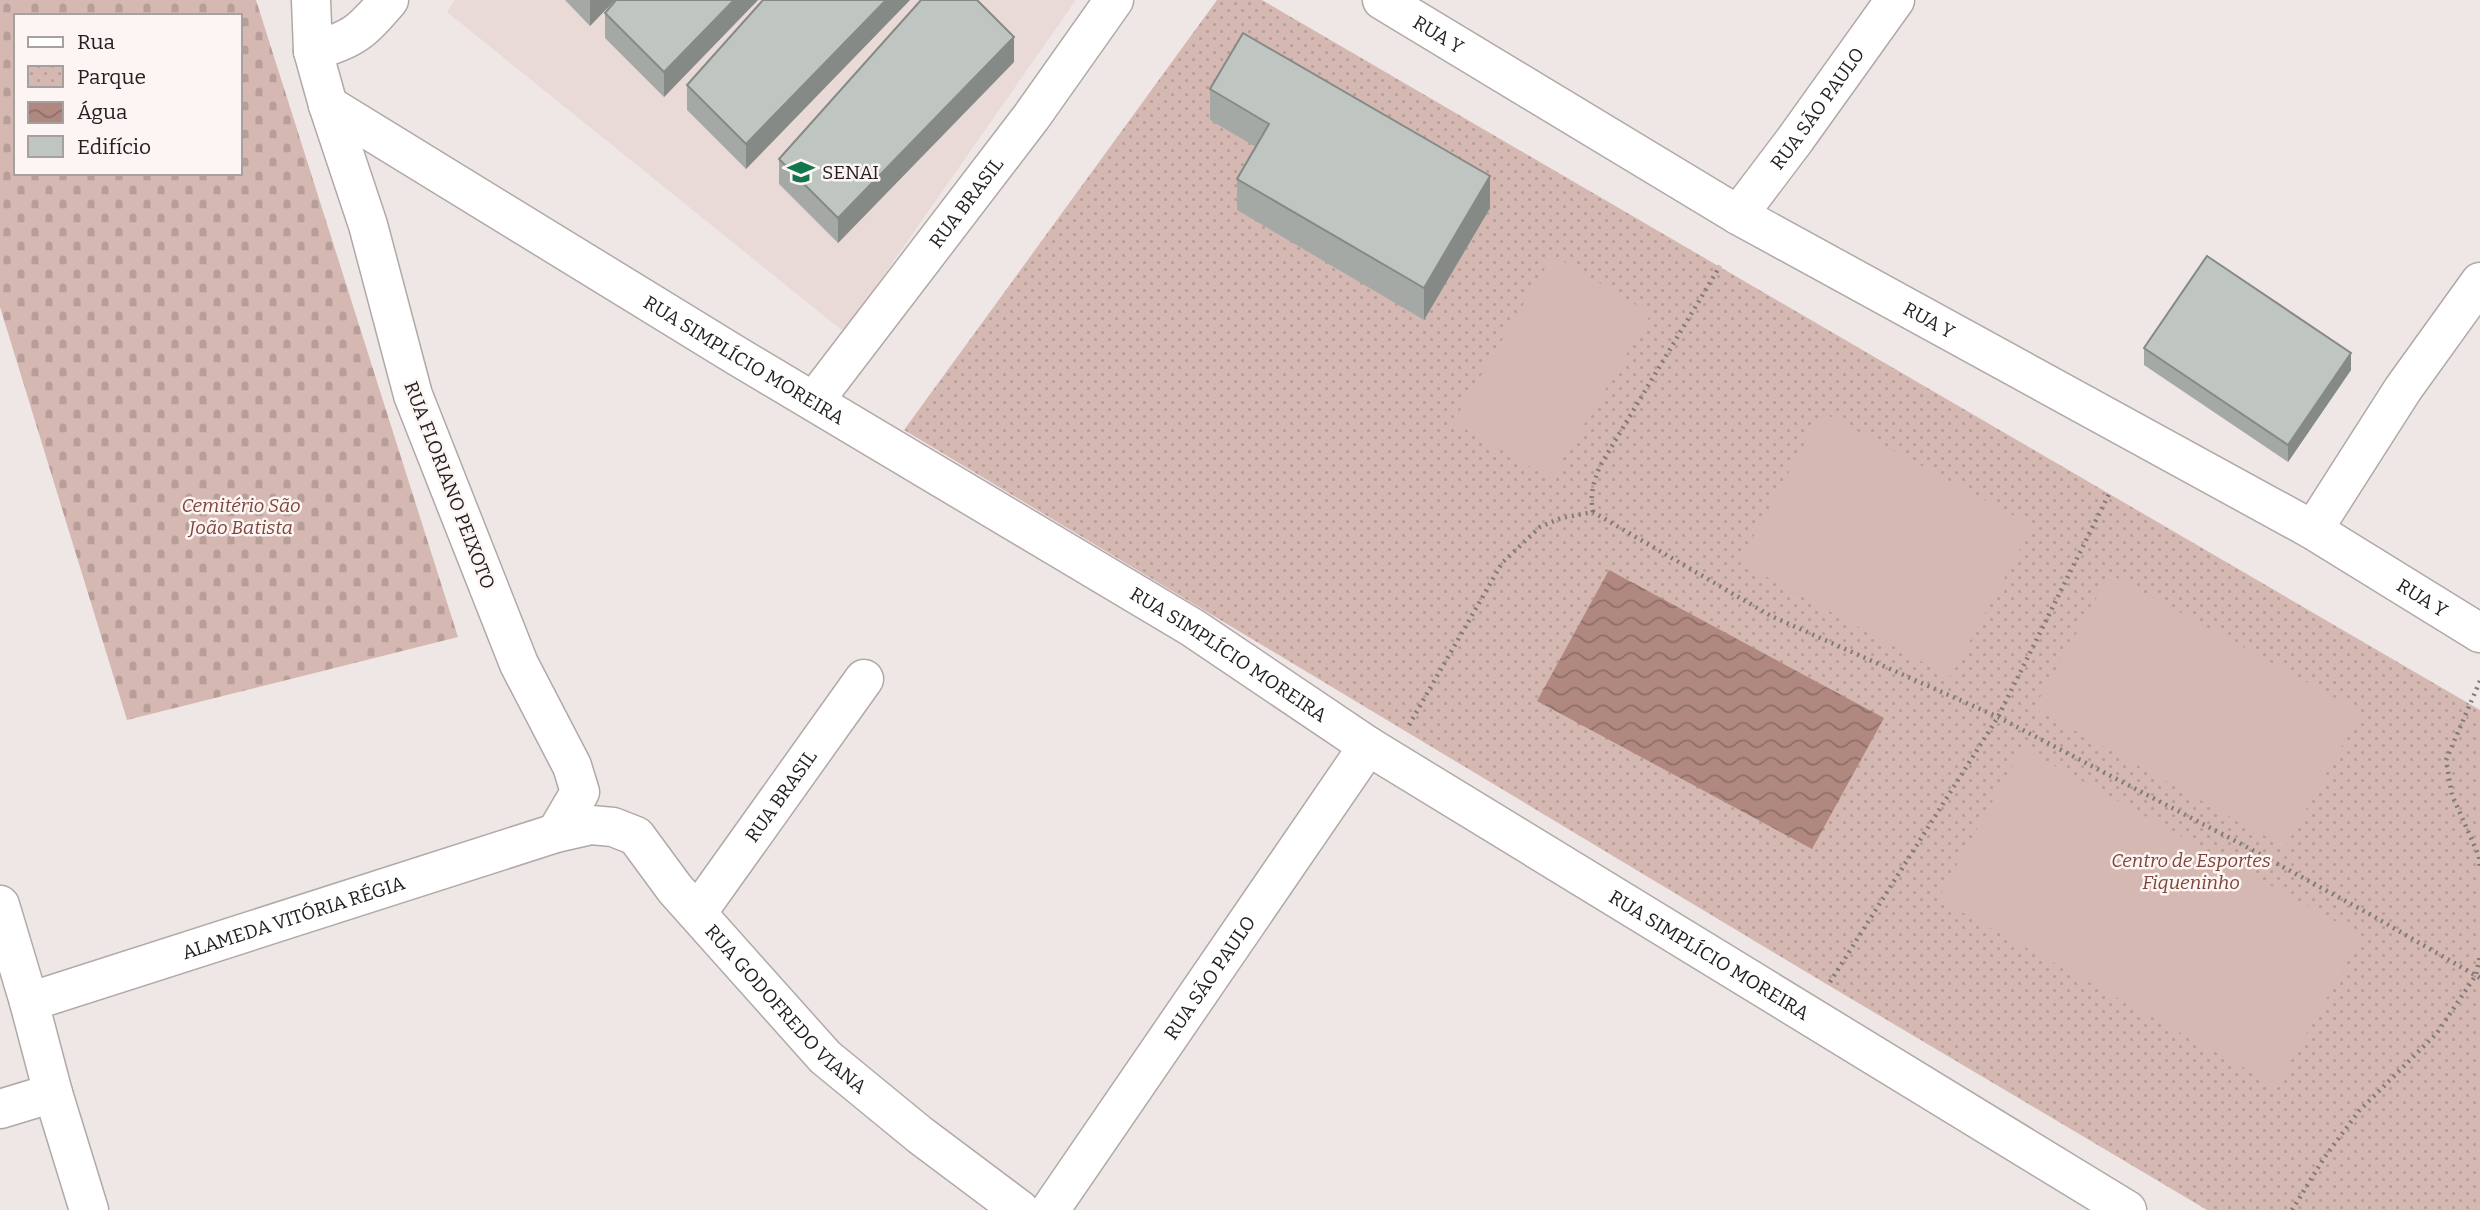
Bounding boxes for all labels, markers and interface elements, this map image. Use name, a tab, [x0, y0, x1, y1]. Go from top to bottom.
street label: RUA Y	[1409, 11, 1468, 59]
legend	[14, 14, 242, 175]
text: Rua	[77, 29, 115, 55]
street label: RUA SÃO PAULO	[1766, 43, 1869, 174]
text: Parque	[77, 64, 146, 90]
text: Água	[77, 99, 128, 125]
text: Edifício	[77, 134, 151, 160]
street label: RUA BRASIL	[924, 153, 1008, 253]
school or university icon: SENAI	[786, 157, 816, 187]
place label: SENAI	[822, 161, 879, 184]
street label: RUA SIMPLÍCIO MOREIRA	[639, 291, 849, 430]
street label: RUA Y	[1899, 297, 1959, 344]
street label: RUA FLORIANO PEIXOTO	[399, 378, 500, 592]
park label: Cemitério São João Batista	[181, 494, 301, 539]
street label: RUA Y	[2393, 574, 2452, 622]
street label: RUA SIMPLÍCIO MOREIRA	[1126, 582, 1332, 727]
street label: RUA BRASIL	[740, 745, 822, 847]
park label: Centro de Esportes Fiqueninho	[2111, 849, 2271, 894]
street label: ALAMEDA VITÓRIA RÉGIA	[179, 871, 408, 964]
street label: RUA SIMPLÍCIO MOREIRA	[1605, 885, 1814, 1025]
street label: RUA SÃO PAULO	[1159, 911, 1260, 1044]
street label: RUA GODOFREDO VIANA	[700, 920, 871, 1099]

